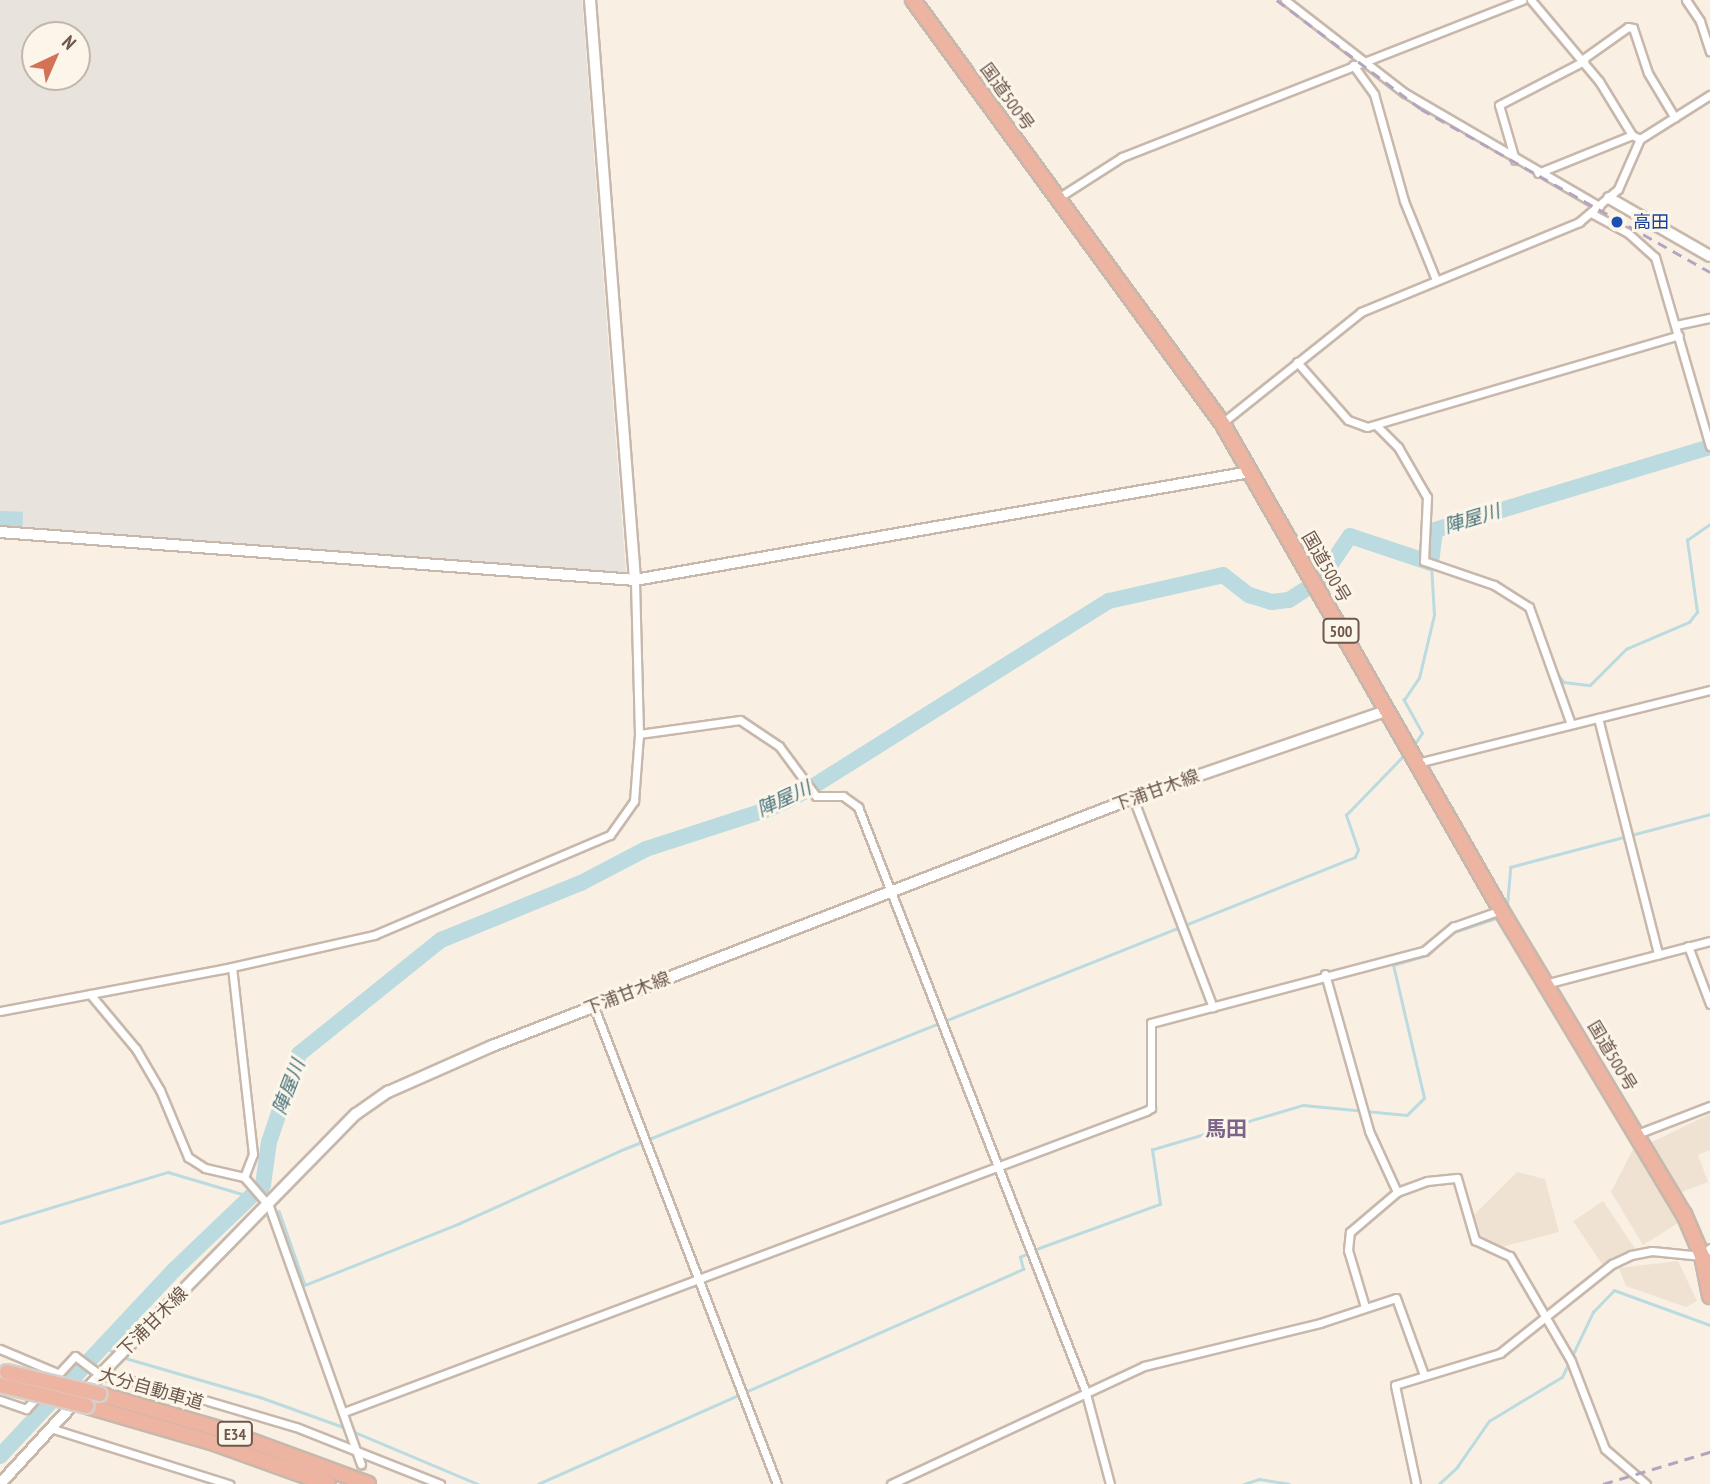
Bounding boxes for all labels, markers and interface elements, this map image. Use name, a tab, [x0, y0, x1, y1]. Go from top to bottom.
north arrow	[21, 21, 91, 91]
text: N	[57, 30, 81, 55]
street label: 国道500号	[975, 59, 1039, 135]
place label: 高田	[1633, 211, 1669, 233]
marker: 高田	[1607, 212, 1627, 232]
water label: 陣屋川	[1441, 500, 1503, 538]
street label: 国道500号	[1297, 528, 1355, 606]
road number: 500	[1322, 618, 1360, 644]
street label: 下浦甘木線	[1110, 765, 1202, 817]
water label: 陣屋川	[753, 777, 815, 821]
street label: 下浦甘木線	[581, 968, 673, 1020]
street label: 国道500号	[1583, 1017, 1641, 1095]
water label: 陣屋川	[268, 1056, 310, 1118]
district label: 馬田	[1205, 1116, 1247, 1142]
street label: 下浦甘木線	[114, 1283, 192, 1361]
street label: 大分自動車道	[96, 1364, 206, 1414]
road number: E34	[216, 1422, 254, 1446]

